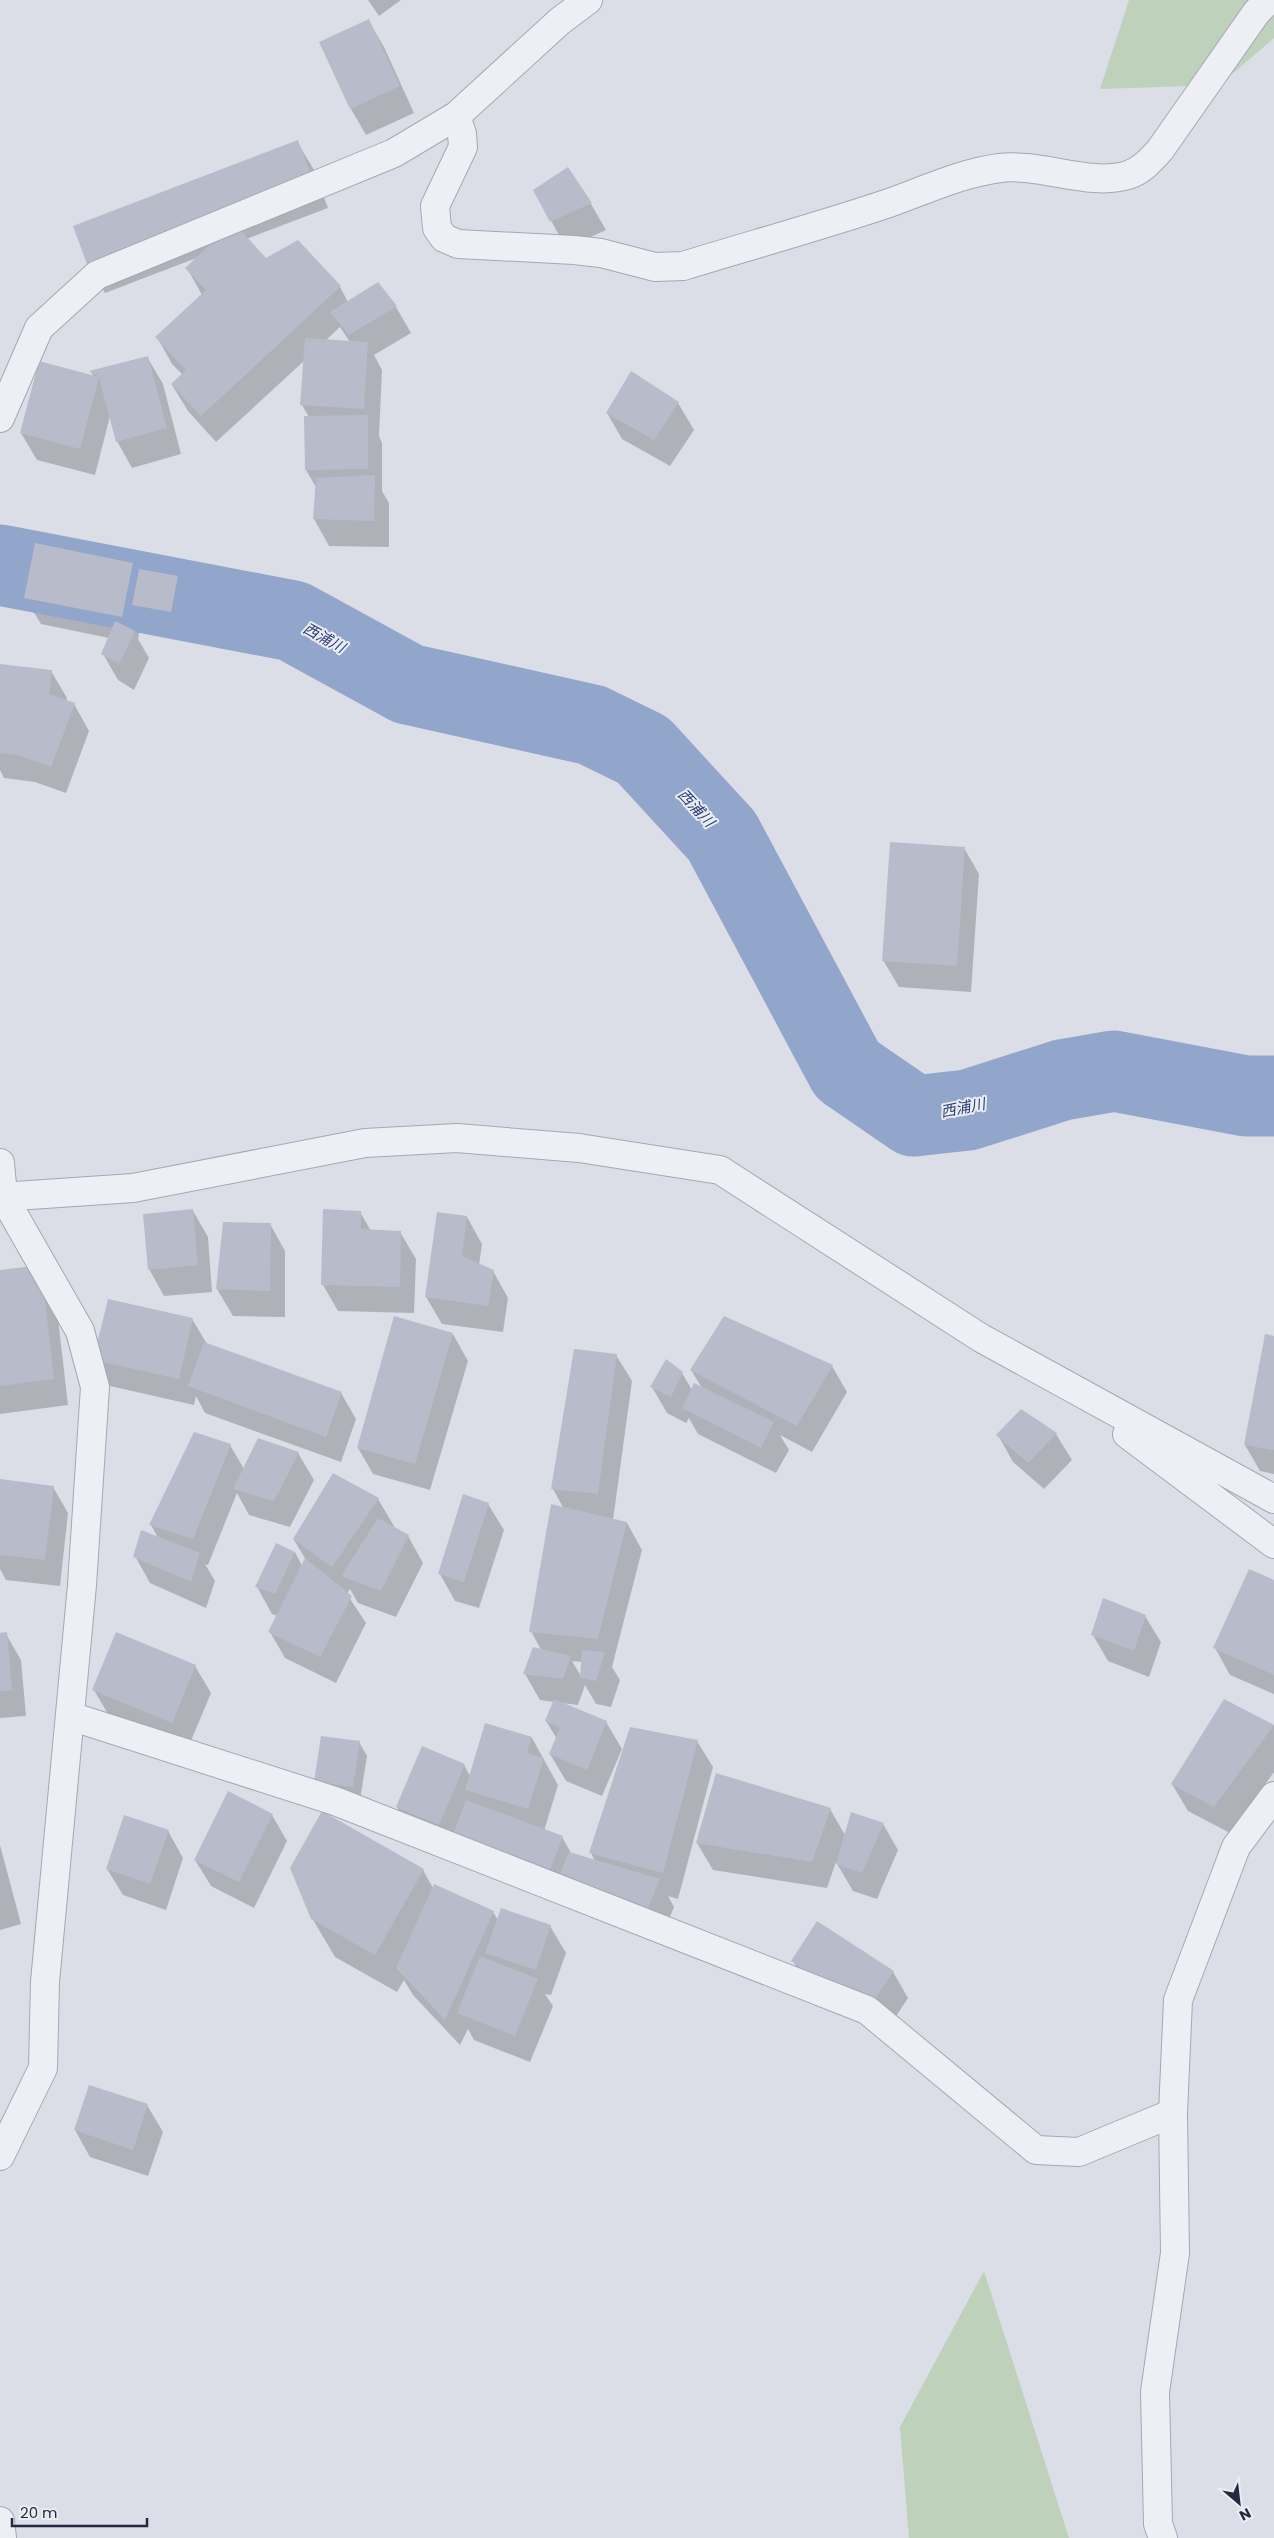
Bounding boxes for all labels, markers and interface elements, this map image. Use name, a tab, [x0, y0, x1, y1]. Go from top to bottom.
water label: 西浦川	[299, 617, 351, 659]
water label: 西浦川	[673, 784, 721, 833]
water label: 西浦川	[939, 1093, 989, 1122]
north arrow	[1214, 2478, 1264, 2528]
scale bar	[12, 2496, 148, 2528]
text: 20 m	[20, 2502, 58, 2523]
text: N	[1236, 2503, 1254, 2526]

